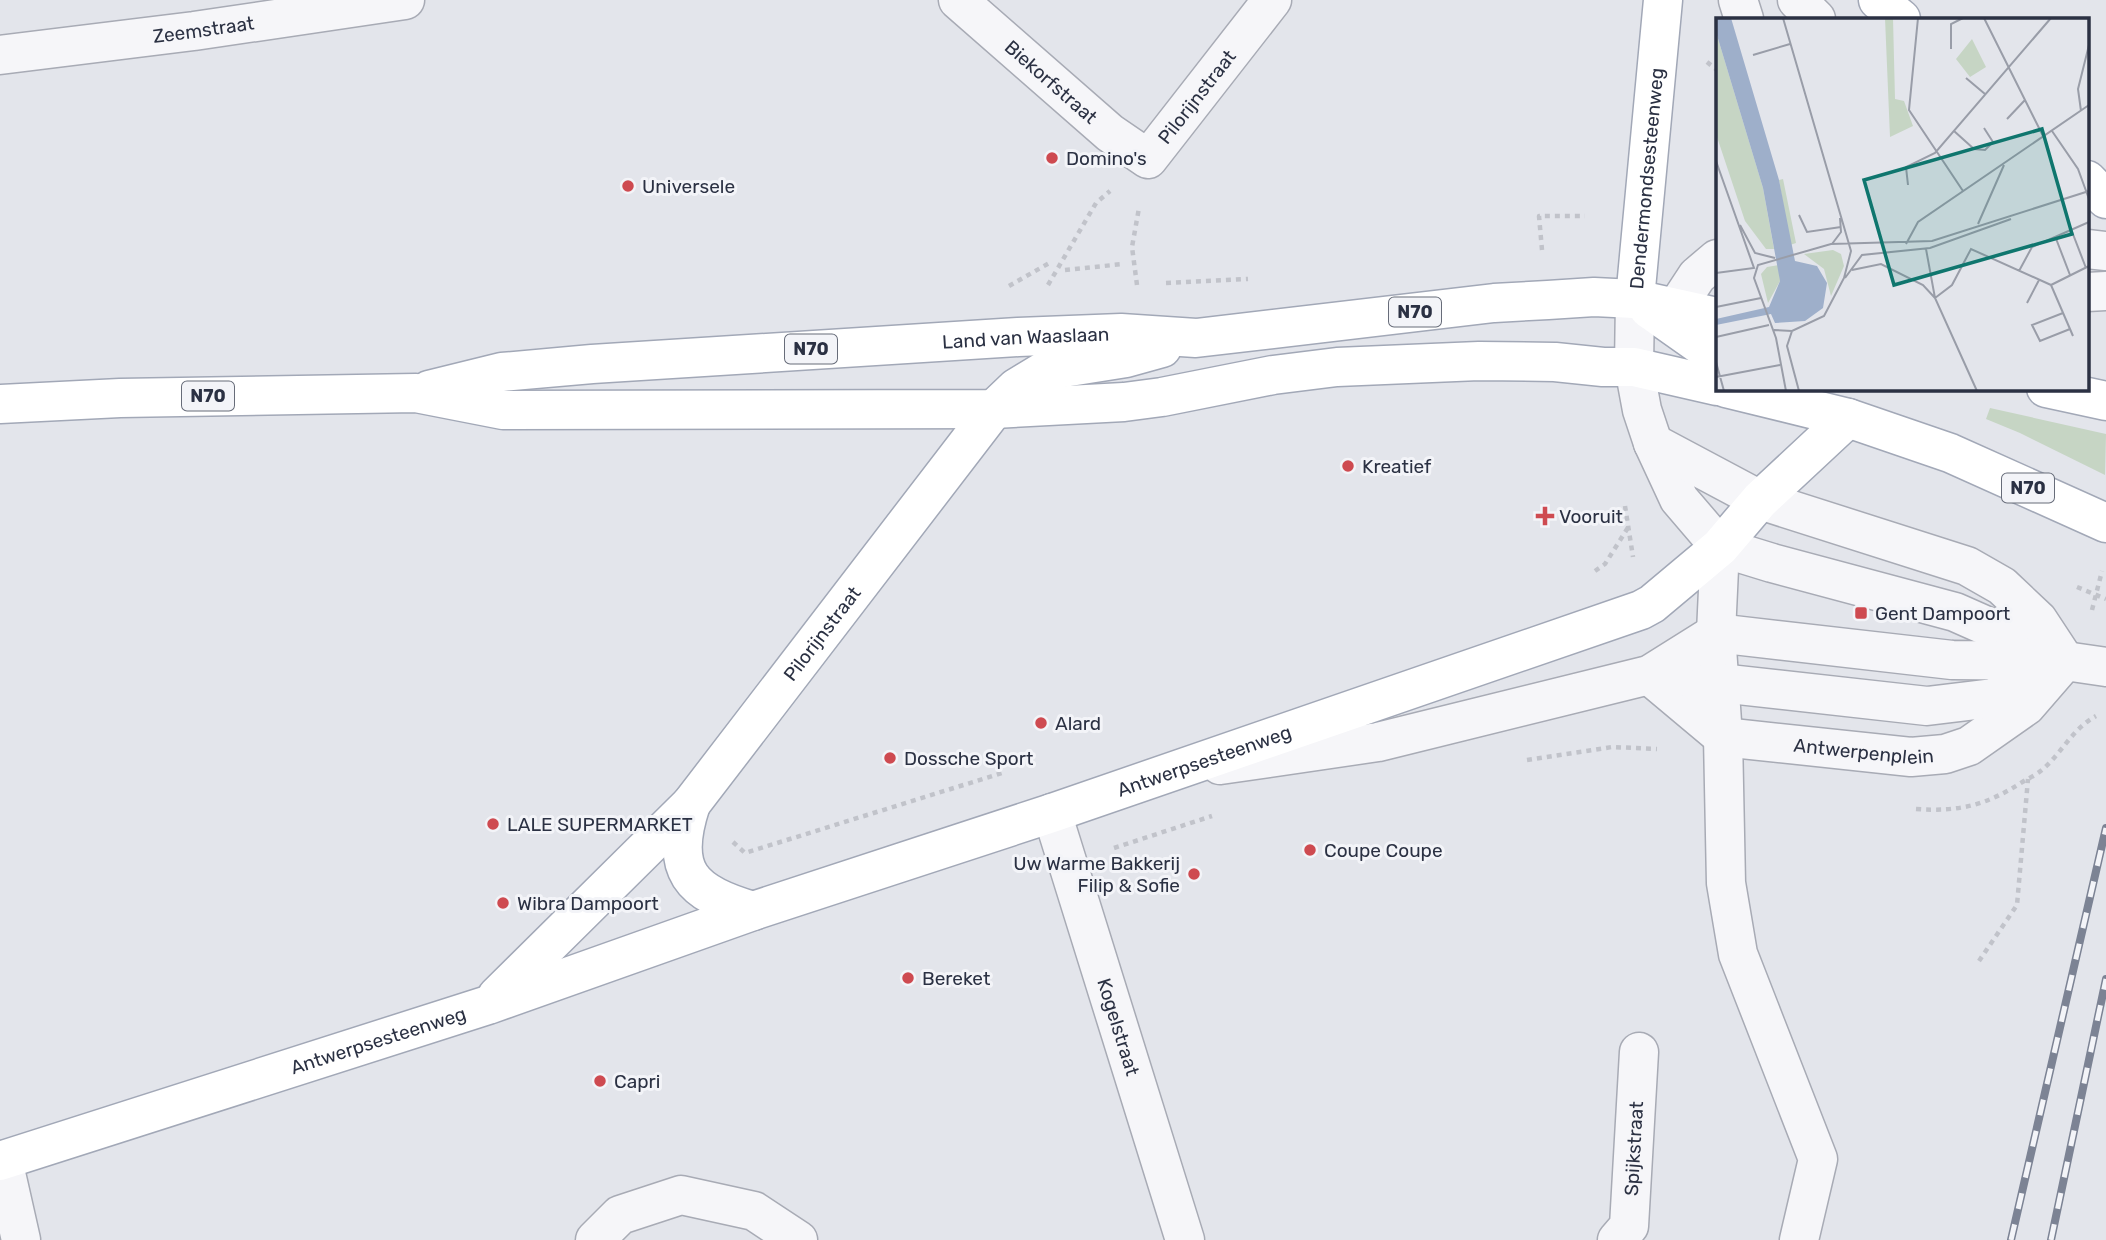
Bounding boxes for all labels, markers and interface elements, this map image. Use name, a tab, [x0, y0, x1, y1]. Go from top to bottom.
street label: Zeemstraat	[152, 11, 256, 47]
inset map	[1716, 18, 2088, 390]
street label: Biekorfstraat	[1000, 35, 1103, 129]
street label: Pilorijnstraat	[1153, 45, 1241, 148]
street label: Dendermondsesteenweg	[1624, 67, 1668, 290]
place label: Domino's	[1066, 147, 1147, 170]
marker: Domino's	[1044, 150, 1060, 166]
place label: Universele	[642, 175, 735, 198]
marker: Universele	[620, 178, 636, 194]
road number: N70	[1389, 298, 1441, 326]
street label: Land van Waaslaan	[941, 322, 1110, 353]
road number: N70	[785, 334, 837, 363]
road number: N70	[182, 382, 234, 410]
place label: Kreatief	[1362, 455, 1432, 478]
marker: Kreatief	[1340, 458, 1356, 474]
road number: N70	[2002, 474, 2054, 502]
place label: Vooruit	[1559, 505, 1624, 528]
marker: Vooruit	[1537, 508, 1553, 524]
street label: Pilorijnstraat	[778, 581, 866, 685]
place label: Gent Dampoort	[1875, 602, 2011, 625]
marker: Gent Dampoort	[1853, 605, 1869, 621]
place label: Alard	[1055, 712, 1101, 735]
marker: Alard	[1033, 715, 1049, 731]
street label: Antwerpsesteenweg	[1114, 720, 1294, 801]
street label: Antwerpenplein	[1793, 733, 1935, 769]
place label: Dossche Sport	[904, 747, 1034, 770]
marker: Dossche Sport	[882, 750, 898, 766]
place label: LALE SUPERMARKET	[507, 813, 693, 836]
marker: LALE SUPERMARKET	[485, 816, 501, 832]
place label: Coupe Coupe	[1324, 839, 1443, 862]
marker: Coupe Coupe	[1302, 842, 1318, 858]
place label: Uw Warme Bakkerij Filip & Sofie	[1013, 852, 1180, 897]
marker: Uw Warme Bakkerij Filip & Sofie	[1186, 866, 1202, 882]
place label: Wibra Dampoort	[517, 892, 659, 915]
marker: Wibra Dampoort	[495, 895, 511, 911]
place label: Bereket	[922, 967, 991, 990]
marker: Bereket	[900, 970, 916, 986]
street label: Kogelstraat	[1093, 975, 1145, 1079]
street label: Antwerpsesteenweg	[288, 1001, 469, 1079]
place label: Capri	[614, 1070, 660, 1093]
marker: Capri	[592, 1073, 608, 1089]
street label: Spijkstraat	[1619, 1100, 1648, 1197]

